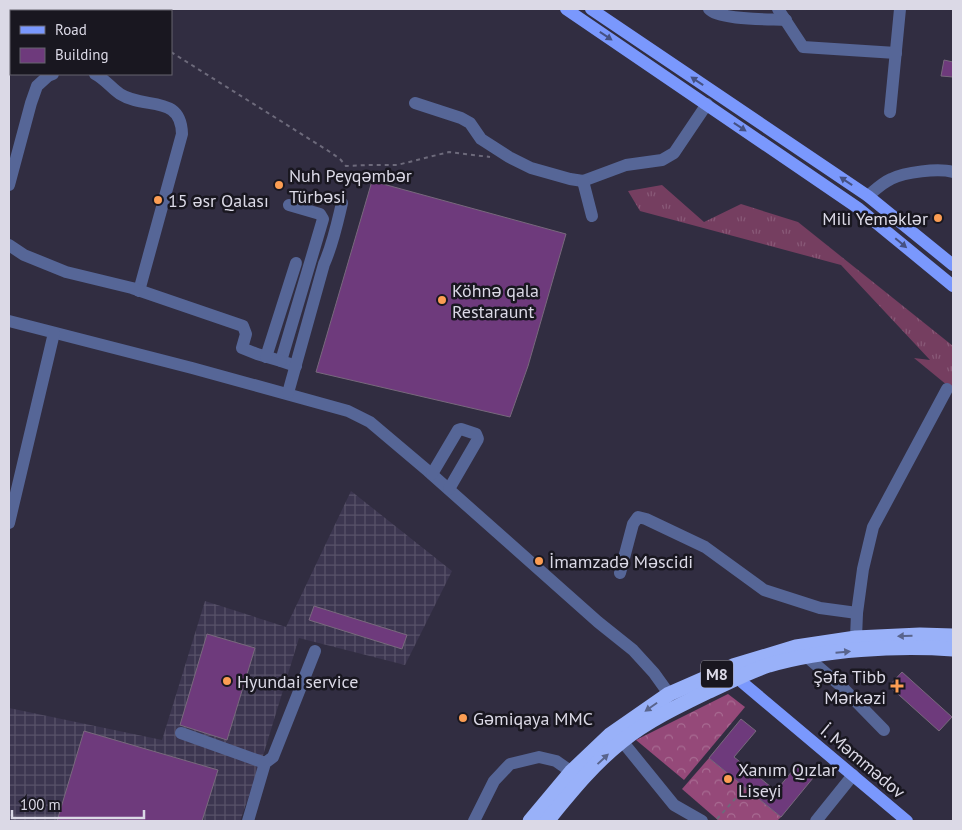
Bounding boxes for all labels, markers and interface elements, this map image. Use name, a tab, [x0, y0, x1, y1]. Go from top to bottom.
legend	[10, 10, 172, 75]
text: Road	[55, 20, 87, 39]
one-way arrow	[599, 31, 613, 41]
text: Building	[55, 45, 109, 64]
one-way arrow	[690, 76, 703, 86]
one-way arrow	[734, 122, 747, 132]
place label: Nuh Peyqəmbər Türbəsi	[289, 164, 412, 208]
one-way arrow	[839, 176, 853, 186]
marker: Nuh Peyqəmbər Türbəsi	[273, 179, 285, 191]
place label: 15 əsr Qalası	[168, 189, 269, 212]
marker: 15 əsr Qalası	[152, 194, 164, 206]
place label: Mili Yeməklər	[822, 207, 928, 230]
marker: Mili Yeməklər	[932, 212, 944, 224]
one-way arrow	[894, 237, 907, 248]
place label: Köhnə qala Restaraunt	[452, 279, 539, 323]
marker: Köhnə qala Restaraunt	[436, 294, 448, 306]
place label: İmamzadə Məscidi	[549, 550, 693, 573]
marker: İmamzadə Məscidi	[533, 555, 545, 567]
one-way arrow	[896, 632, 912, 640]
one-way arrow	[835, 648, 851, 656]
road number: M8	[701, 661, 733, 688]
place label: Şəfa Tibb Mərkəzi	[813, 665, 886, 709]
place label: Hyundai service	[237, 670, 358, 693]
marker: Hyundai service	[221, 675, 233, 687]
marker: Şəfa Tibb Mərkəzi	[890, 679, 904, 693]
one-way arrow	[644, 702, 657, 712]
place label: Gəmiqaya MMC	[473, 707, 593, 730]
marker: Gəmiqaya MMC	[457, 712, 469, 724]
street label: İ. Məmmədov	[816, 719, 910, 803]
one-way arrow	[596, 753, 608, 765]
place label: Xanım Qızlar Liseyi	[738, 758, 837, 802]
marker: Xanım Qızlar Liseyi	[722, 773, 734, 785]
scale bar	[12, 788, 145, 820]
text: 100 m	[20, 795, 61, 814]

